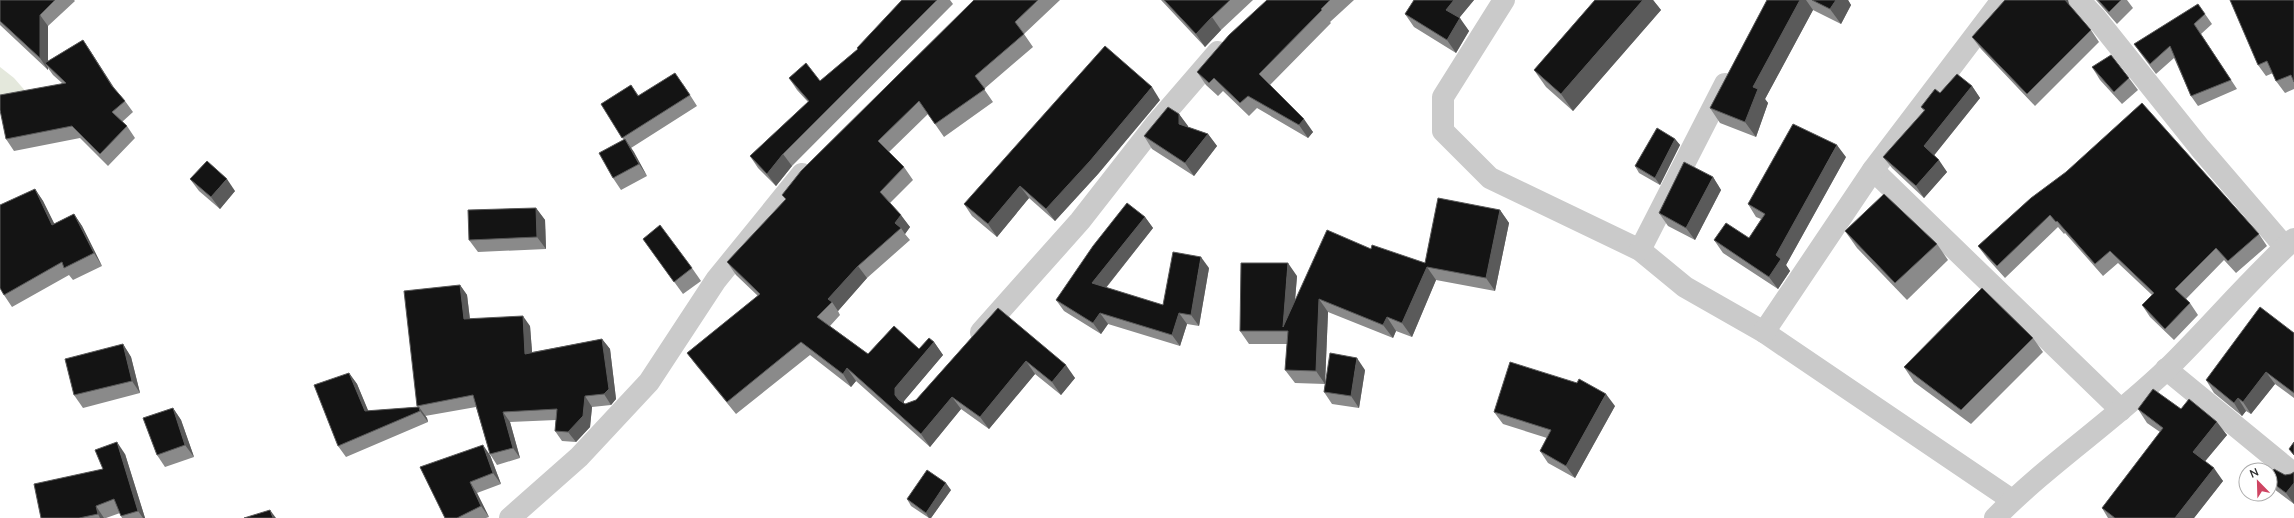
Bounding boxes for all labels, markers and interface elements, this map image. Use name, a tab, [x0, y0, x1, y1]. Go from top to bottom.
north arrow	[2238, 462, 2278, 502]
text: N	[2248, 465, 2261, 481]

